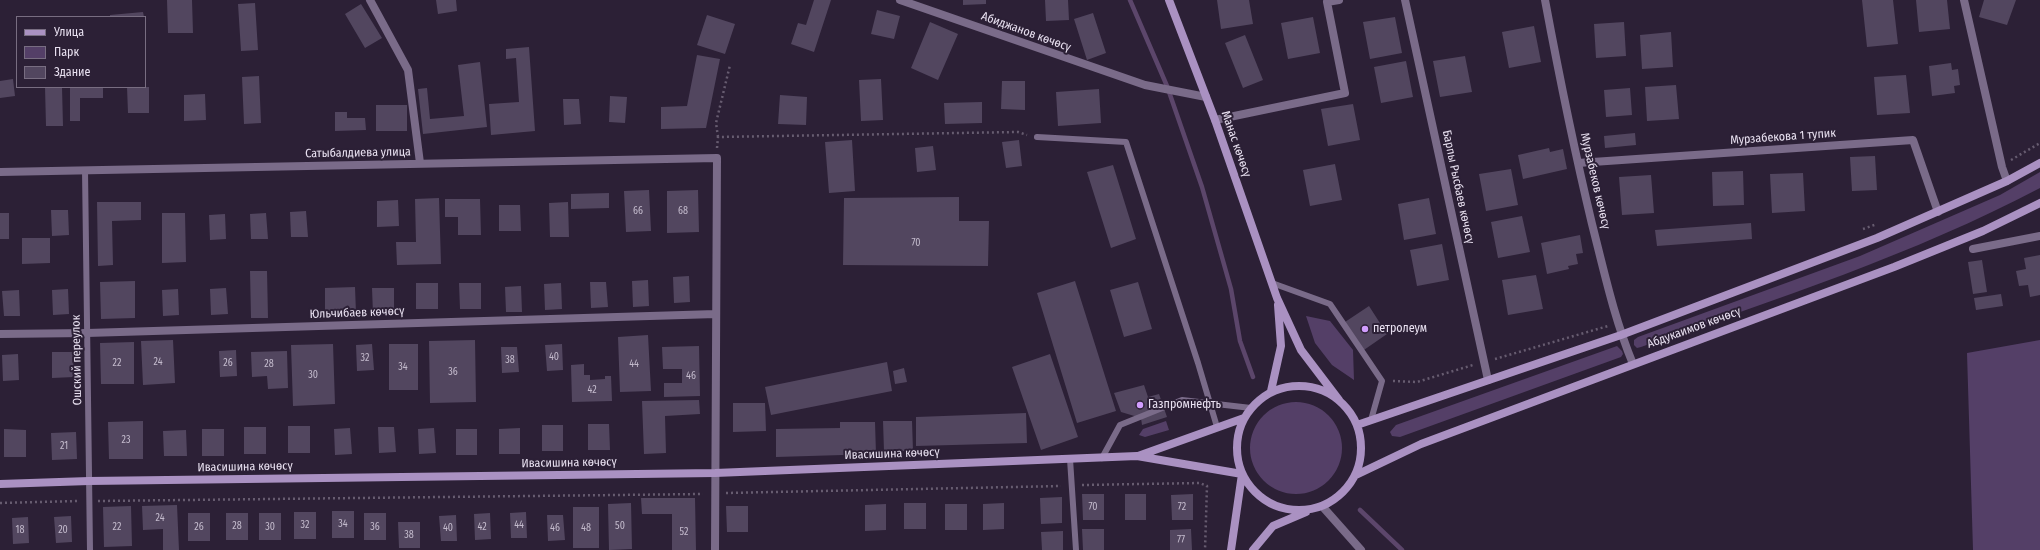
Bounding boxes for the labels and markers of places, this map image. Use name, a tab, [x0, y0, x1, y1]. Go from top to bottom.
place label: петролеум	[1373, 322, 1427, 336]
marker: петролеум	[1360, 324, 1370, 334]
place label: Газпромнефть	[1148, 398, 1221, 412]
marker: Газпромнефть	[1135, 400, 1145, 410]

